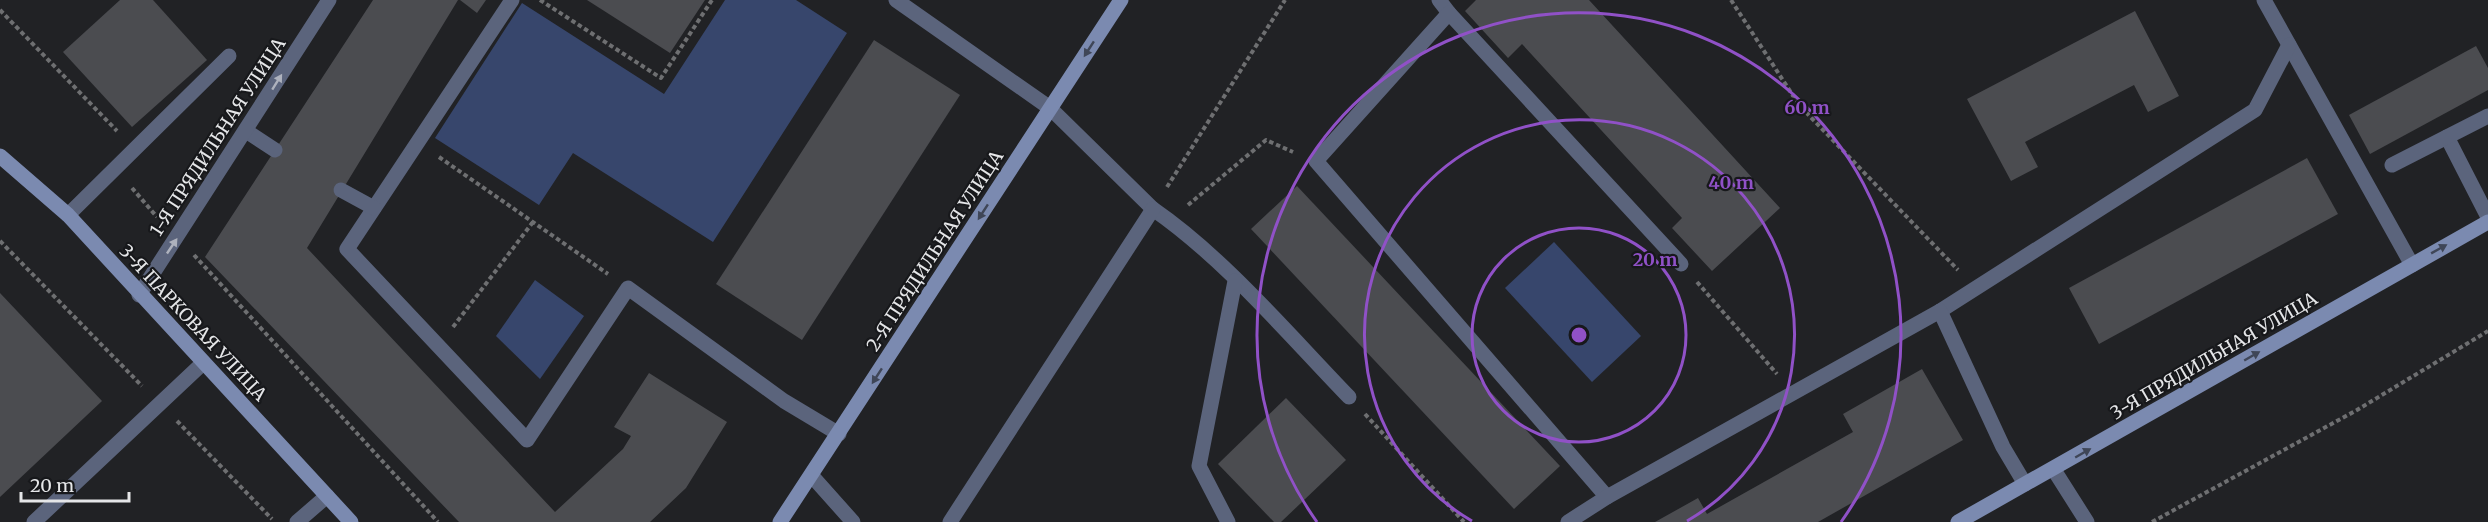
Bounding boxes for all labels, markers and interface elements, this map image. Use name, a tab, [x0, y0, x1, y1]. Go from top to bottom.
street label: 1-Я ПРЯДИЛЬНАЯ УЛИЦА	[145, 33, 291, 240]
one-way arrow	[1084, 41, 1095, 57]
one-way arrow	[271, 74, 282, 90]
text: 60 m	[1784, 96, 1830, 119]
street label: 2-Я ПРЯДИЛЬНАЯ УЛИЦА	[861, 146, 1008, 355]
text: 40 m	[1708, 171, 1754, 194]
one-way arrow	[978, 204, 989, 220]
one-way arrow	[166, 238, 177, 254]
street label: 3-Я ПАРКОВАЯ УЛИЦА	[115, 240, 272, 406]
one-way arrow	[2431, 244, 2448, 254]
text: 20 m	[1633, 248, 1677, 271]
street label: 3-Я ПРЯДИЛЬНАЯ УЛИЦА	[2106, 287, 2322, 424]
centre of rings	[1569, 325, 1589, 345]
one-way arrow	[2244, 351, 2261, 361]
one-way arrow	[871, 368, 882, 384]
one-way arrow	[2075, 448, 2091, 459]
scale bar	[21, 465, 129, 503]
text: 20 m	[30, 474, 74, 497]

